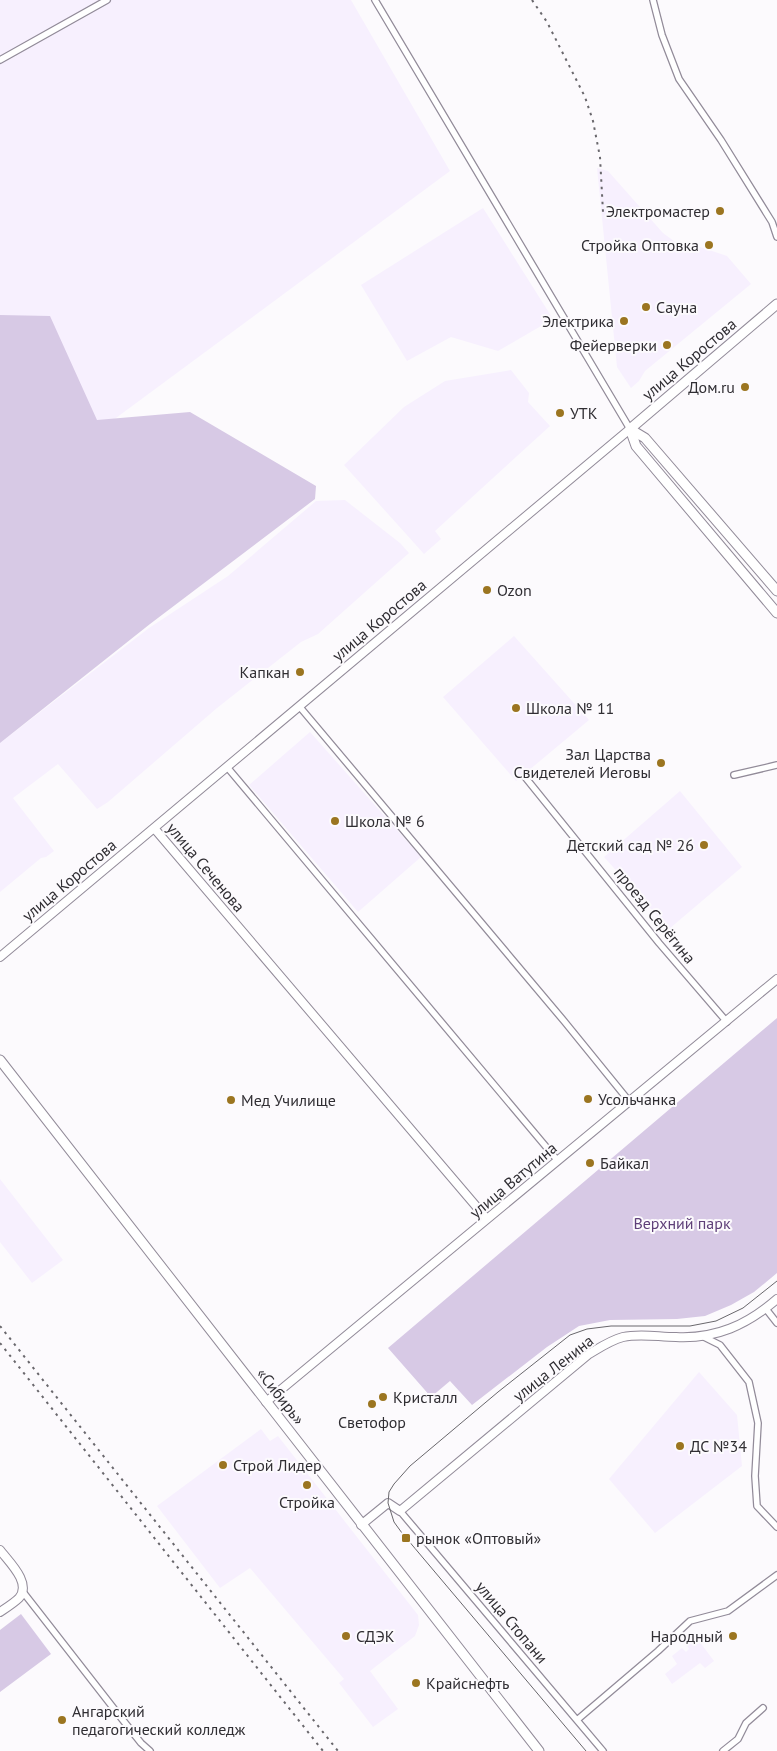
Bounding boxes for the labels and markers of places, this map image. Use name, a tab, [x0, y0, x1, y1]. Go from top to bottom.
place label: Электромастер	[606, 201, 710, 221]
marker: Электромастер	[714, 205, 726, 217]
place label: Стройка Оптовка	[581, 235, 699, 255]
marker: Стройка Оптовка	[703, 239, 715, 251]
place label: Сауна	[656, 297, 697, 317]
marker: Сауна	[640, 301, 652, 313]
place label: Электрика	[542, 311, 614, 331]
marker: Электрика	[618, 315, 630, 327]
place label: Фейерверки	[570, 335, 657, 355]
marker: Фейерверки	[661, 339, 673, 351]
place label: Дом.ru	[688, 377, 735, 397]
marker: Дом.ru	[739, 381, 751, 393]
place label: УТК	[570, 403, 598, 423]
marker: УТК	[554, 407, 566, 419]
place label: Ozon	[497, 580, 532, 600]
marker: Ozon	[481, 584, 493, 596]
place label: Капкан	[240, 662, 290, 682]
marker: Капкан	[294, 666, 306, 678]
place label: Школа № 11	[526, 698, 614, 718]
marker: Школа № 11	[510, 702, 522, 714]
place label: Зал Царства Свидетелей Иеговы	[513, 744, 651, 782]
marker: Зал Царства Свидетелей Иеговы	[655, 757, 667, 769]
place label: Школа № 6	[345, 811, 425, 831]
marker: Школа № 6	[329, 815, 341, 827]
place label: Детский сад № 26	[567, 835, 694, 855]
marker: Детский сад № 26	[698, 839, 710, 851]
place label: Усольчанка	[598, 1089, 676, 1109]
place label: Мед Училище	[241, 1090, 336, 1110]
marker: Усольчанка	[582, 1093, 594, 1105]
marker: Мед Училище	[225, 1094, 237, 1106]
place label: Байкал	[600, 1153, 649, 1173]
marker: Байкал	[584, 1157, 596, 1169]
place label: Кристалл	[393, 1387, 458, 1407]
marker: Кристалл	[377, 1391, 389, 1403]
marker: Светофор	[366, 1398, 378, 1410]
place label: Светофор	[338, 1412, 406, 1432]
place label: ДС №34	[690, 1436, 747, 1456]
marker: ДС №34	[674, 1440, 686, 1452]
place label: Строй Лидер	[233, 1455, 322, 1475]
marker: Строй Лидер	[217, 1459, 229, 1471]
marker: Стройка	[301, 1479, 313, 1491]
place label: Стройка	[279, 1492, 335, 1512]
place label: рынок «Оптовый»	[416, 1528, 541, 1548]
marker: рынок «Оптовый»	[400, 1532, 412, 1544]
place label: СДЭК	[356, 1626, 395, 1646]
place label: Народный	[651, 1626, 723, 1646]
marker: СДЭК	[340, 1630, 352, 1642]
marker: Народный	[727, 1630, 739, 1642]
place label: Крайснефть	[426, 1673, 509, 1693]
marker: Крайснефть	[410, 1677, 422, 1689]
place label: Ангарский педагогический колледж	[72, 1701, 246, 1739]
marker: Ангарский педагогический колледж	[56, 1714, 68, 1726]

